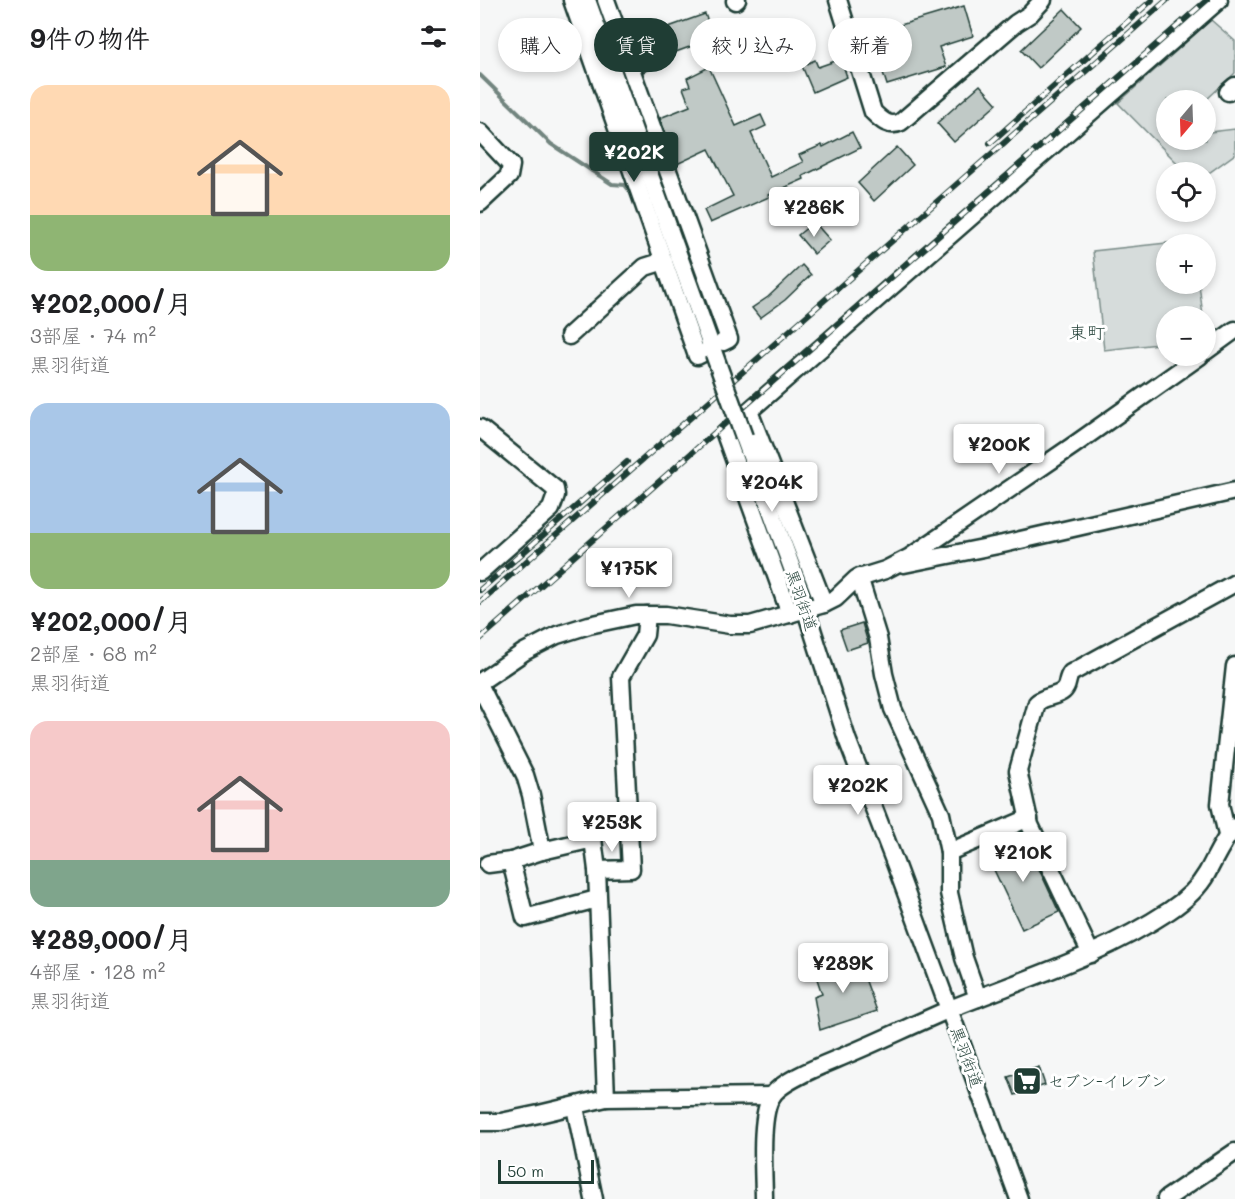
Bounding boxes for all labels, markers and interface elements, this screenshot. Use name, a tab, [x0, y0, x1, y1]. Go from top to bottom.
chip: 購入	[498, 18, 582, 72]
chip: 賃貸	[594, 18, 678, 72]
chip: 絞り込み	[690, 18, 816, 72]
chip: 新着	[828, 18, 912, 72]
icon: filters	[417, 20, 450, 53]
text: 9件の物件	[30, 21, 150, 55]
north arrow	[1156, 90, 1216, 150]
map controls	[1156, 90, 1216, 366]
icon: home	[186, 124, 294, 232]
pin: ¥202K	[592, 132, 676, 183]
text: ¥202K	[603, 138, 665, 164]
button: locate	[1156, 162, 1216, 222]
pin: ¥286K	[772, 187, 856, 238]
text: ¥286K	[783, 193, 845, 219]
button: +	[1156, 234, 1216, 294]
text: ¥202,000/月	[30, 286, 192, 320]
button: −	[1156, 306, 1216, 366]
district label: 東町	[1069, 320, 1105, 344]
text: 3部屋 · 74 m²	[30, 322, 156, 348]
text: 黒羽街道	[30, 351, 110, 377]
pin: ¥200K	[957, 424, 1041, 475]
text: ¥200K	[967, 430, 1031, 456]
icon: home	[186, 442, 294, 550]
pin: ¥204K	[730, 462, 814, 513]
text: ¥204K	[741, 468, 803, 494]
pin: ¥175K	[587, 548, 671, 599]
text: ¥175K	[600, 554, 658, 580]
street label: 黒羽街道	[782, 566, 823, 634]
text: ¥202,000/月	[30, 604, 192, 638]
text: 2部屋 · 68 m²	[30, 640, 157, 666]
text: 黒羽街道	[30, 669, 110, 695]
icon: home	[186, 760, 294, 868]
pin: ¥202K	[816, 765, 900, 816]
text: ¥202K	[827, 771, 889, 797]
pin: ¥253K	[570, 802, 654, 853]
text: ¥253K	[581, 808, 643, 834]
pin: ¥210K	[981, 832, 1065, 883]
text: ¥210K	[993, 838, 1053, 864]
text: ¥289,000/月	[30, 922, 193, 956]
pin: ¥289K	[801, 943, 885, 994]
text: ¥289K	[812, 949, 874, 975]
text: 4部屋 · 128 m²	[30, 958, 165, 984]
text: 黒羽街道	[30, 987, 110, 1013]
street label: 黒羽街道	[947, 1023, 988, 1090]
supermarket icon: セブン-イレブン	[1011, 1065, 1043, 1097]
place label: セブン-イレブン	[1048, 1070, 1167, 1091]
scale bar	[498, 1157, 594, 1184]
text: 50 m	[507, 1160, 544, 1181]

